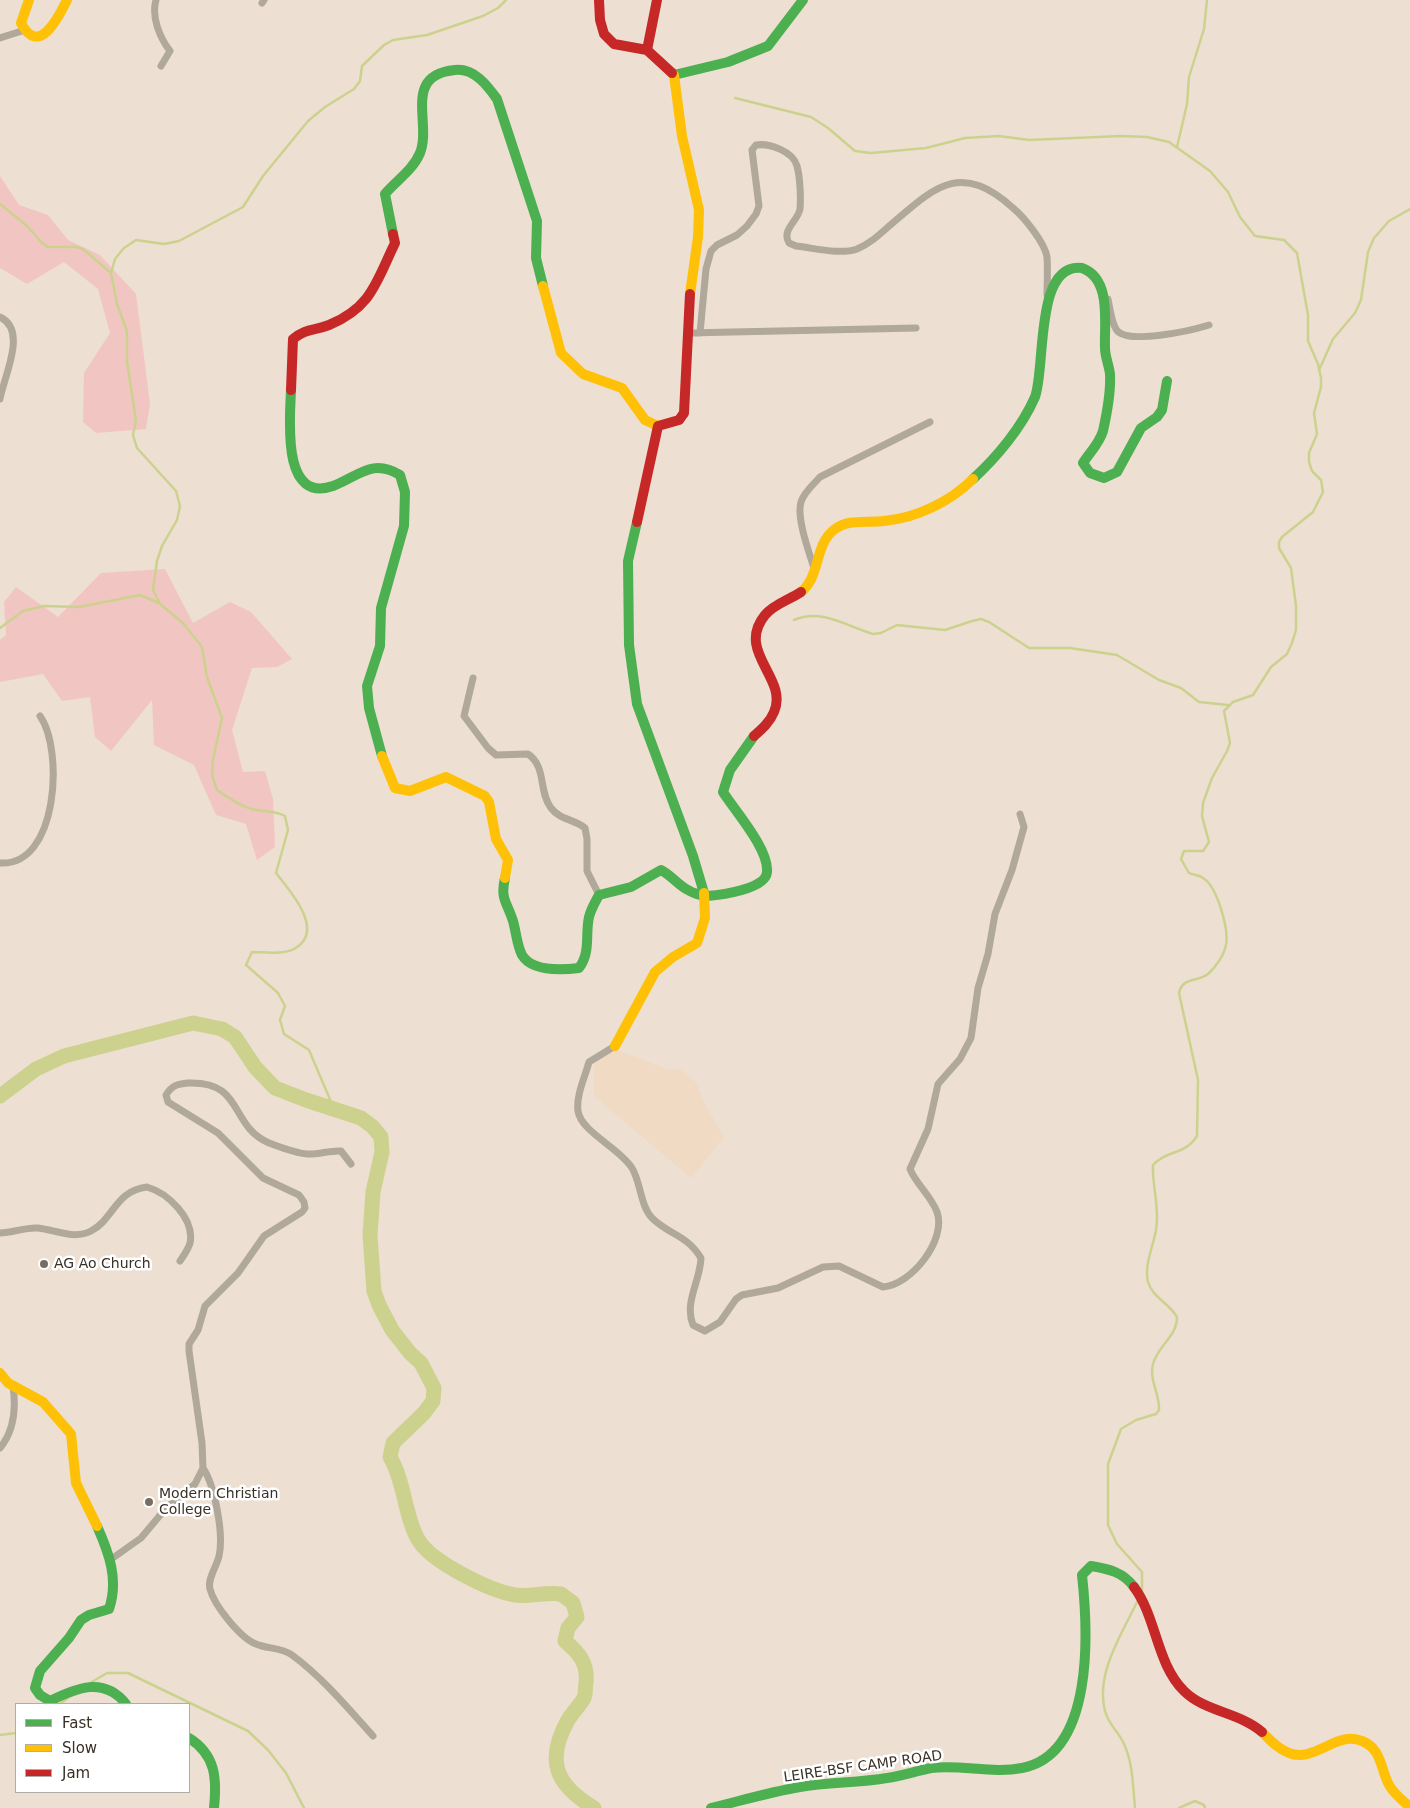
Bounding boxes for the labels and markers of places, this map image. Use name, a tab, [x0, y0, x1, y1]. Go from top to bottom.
place label: AG Ao Church	[54, 1256, 151, 1272]
marker: AG Ao Church	[38, 1258, 50, 1270]
place label: Modern Christian College	[159, 1486, 278, 1518]
marker: Modern Christian College	[143, 1496, 155, 1508]

